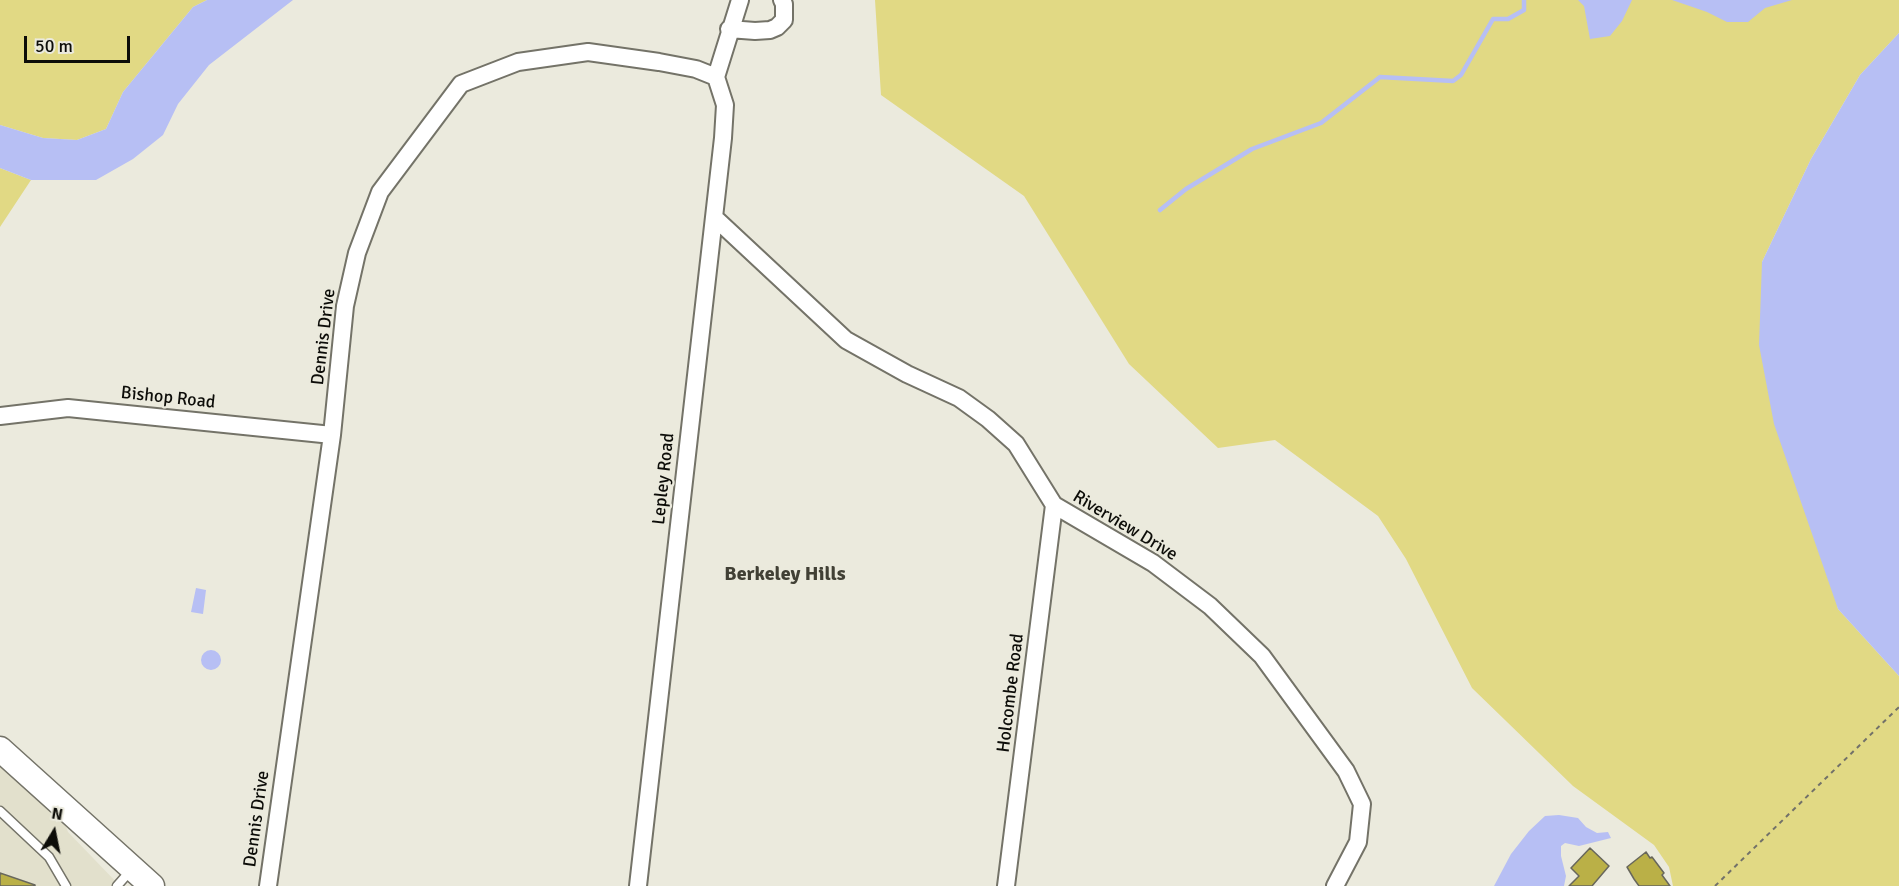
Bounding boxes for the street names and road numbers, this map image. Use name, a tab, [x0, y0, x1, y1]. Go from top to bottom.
street label: Dennis Drive	[307, 287, 341, 387]
street label: Bishop Road	[120, 382, 216, 414]
street label: Lepley Road	[648, 432, 680, 526]
street label: Riverview Drive	[1069, 486, 1181, 566]
street label: Holcombe Road	[993, 632, 1029, 754]
street label: Dennis Drive	[240, 769, 274, 869]

